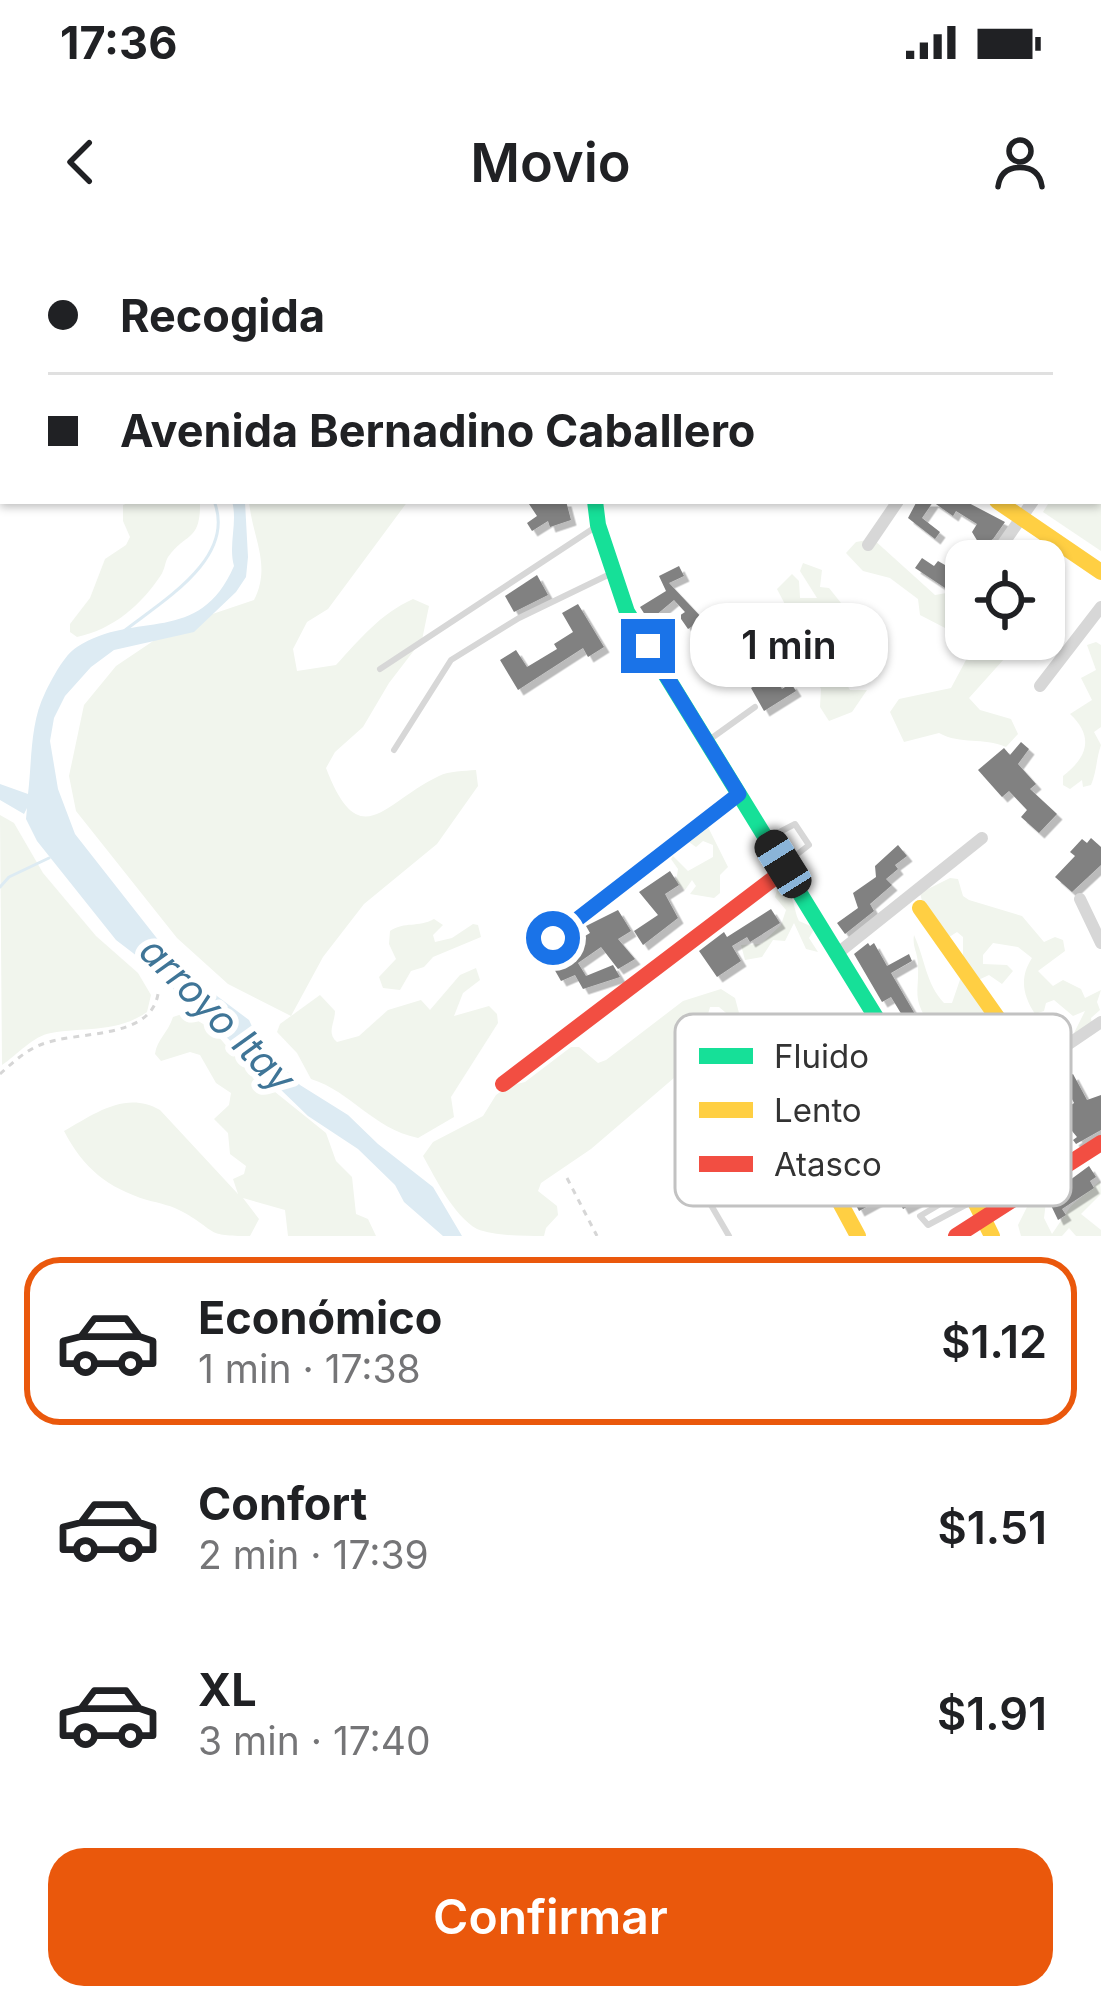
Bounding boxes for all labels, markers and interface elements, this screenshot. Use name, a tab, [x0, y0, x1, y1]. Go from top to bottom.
text: 17:36	[60, 15, 177, 70]
icon: back	[48, 129, 114, 195]
icon: person	[987, 129, 1053, 195]
text: Movio	[470, 130, 631, 195]
text: Recogida	[120, 288, 325, 343]
text: Avenida Bernadino Caballero	[120, 403, 755, 458]
map controls	[945, 540, 1065, 660]
button: locate	[945, 540, 1065, 660]
callout: 1 min	[690, 604, 888, 688]
route end	[621, 619, 675, 673]
text: 1 min	[741, 621, 837, 668]
car	[749, 824, 817, 904]
route start	[526, 911, 580, 965]
water label: arroyo Itay	[131, 927, 306, 1102]
legend	[675, 1014, 1071, 1206]
text: Fluido	[774, 1036, 869, 1076]
text: Lento	[774, 1090, 862, 1130]
text: Atasco	[774, 1144, 882, 1184]
icon: car	[54, 1287, 162, 1395]
text: Económico	[198, 1290, 442, 1345]
text: $1.12	[941, 1314, 1047, 1369]
text: 1 min · 17:38	[198, 1345, 421, 1392]
icon: car	[54, 1473, 162, 1581]
text: Confort	[198, 1476, 367, 1531]
text: $1.51	[937, 1500, 1047, 1555]
text: 2 min · 17:39	[198, 1531, 429, 1578]
icon: car	[54, 1659, 162, 1767]
text: XL	[198, 1662, 257, 1717]
text: $1.91	[937, 1686, 1047, 1741]
text: 3 min · 17:40	[198, 1717, 431, 1764]
button: Confirmar	[48, 1848, 1053, 1986]

